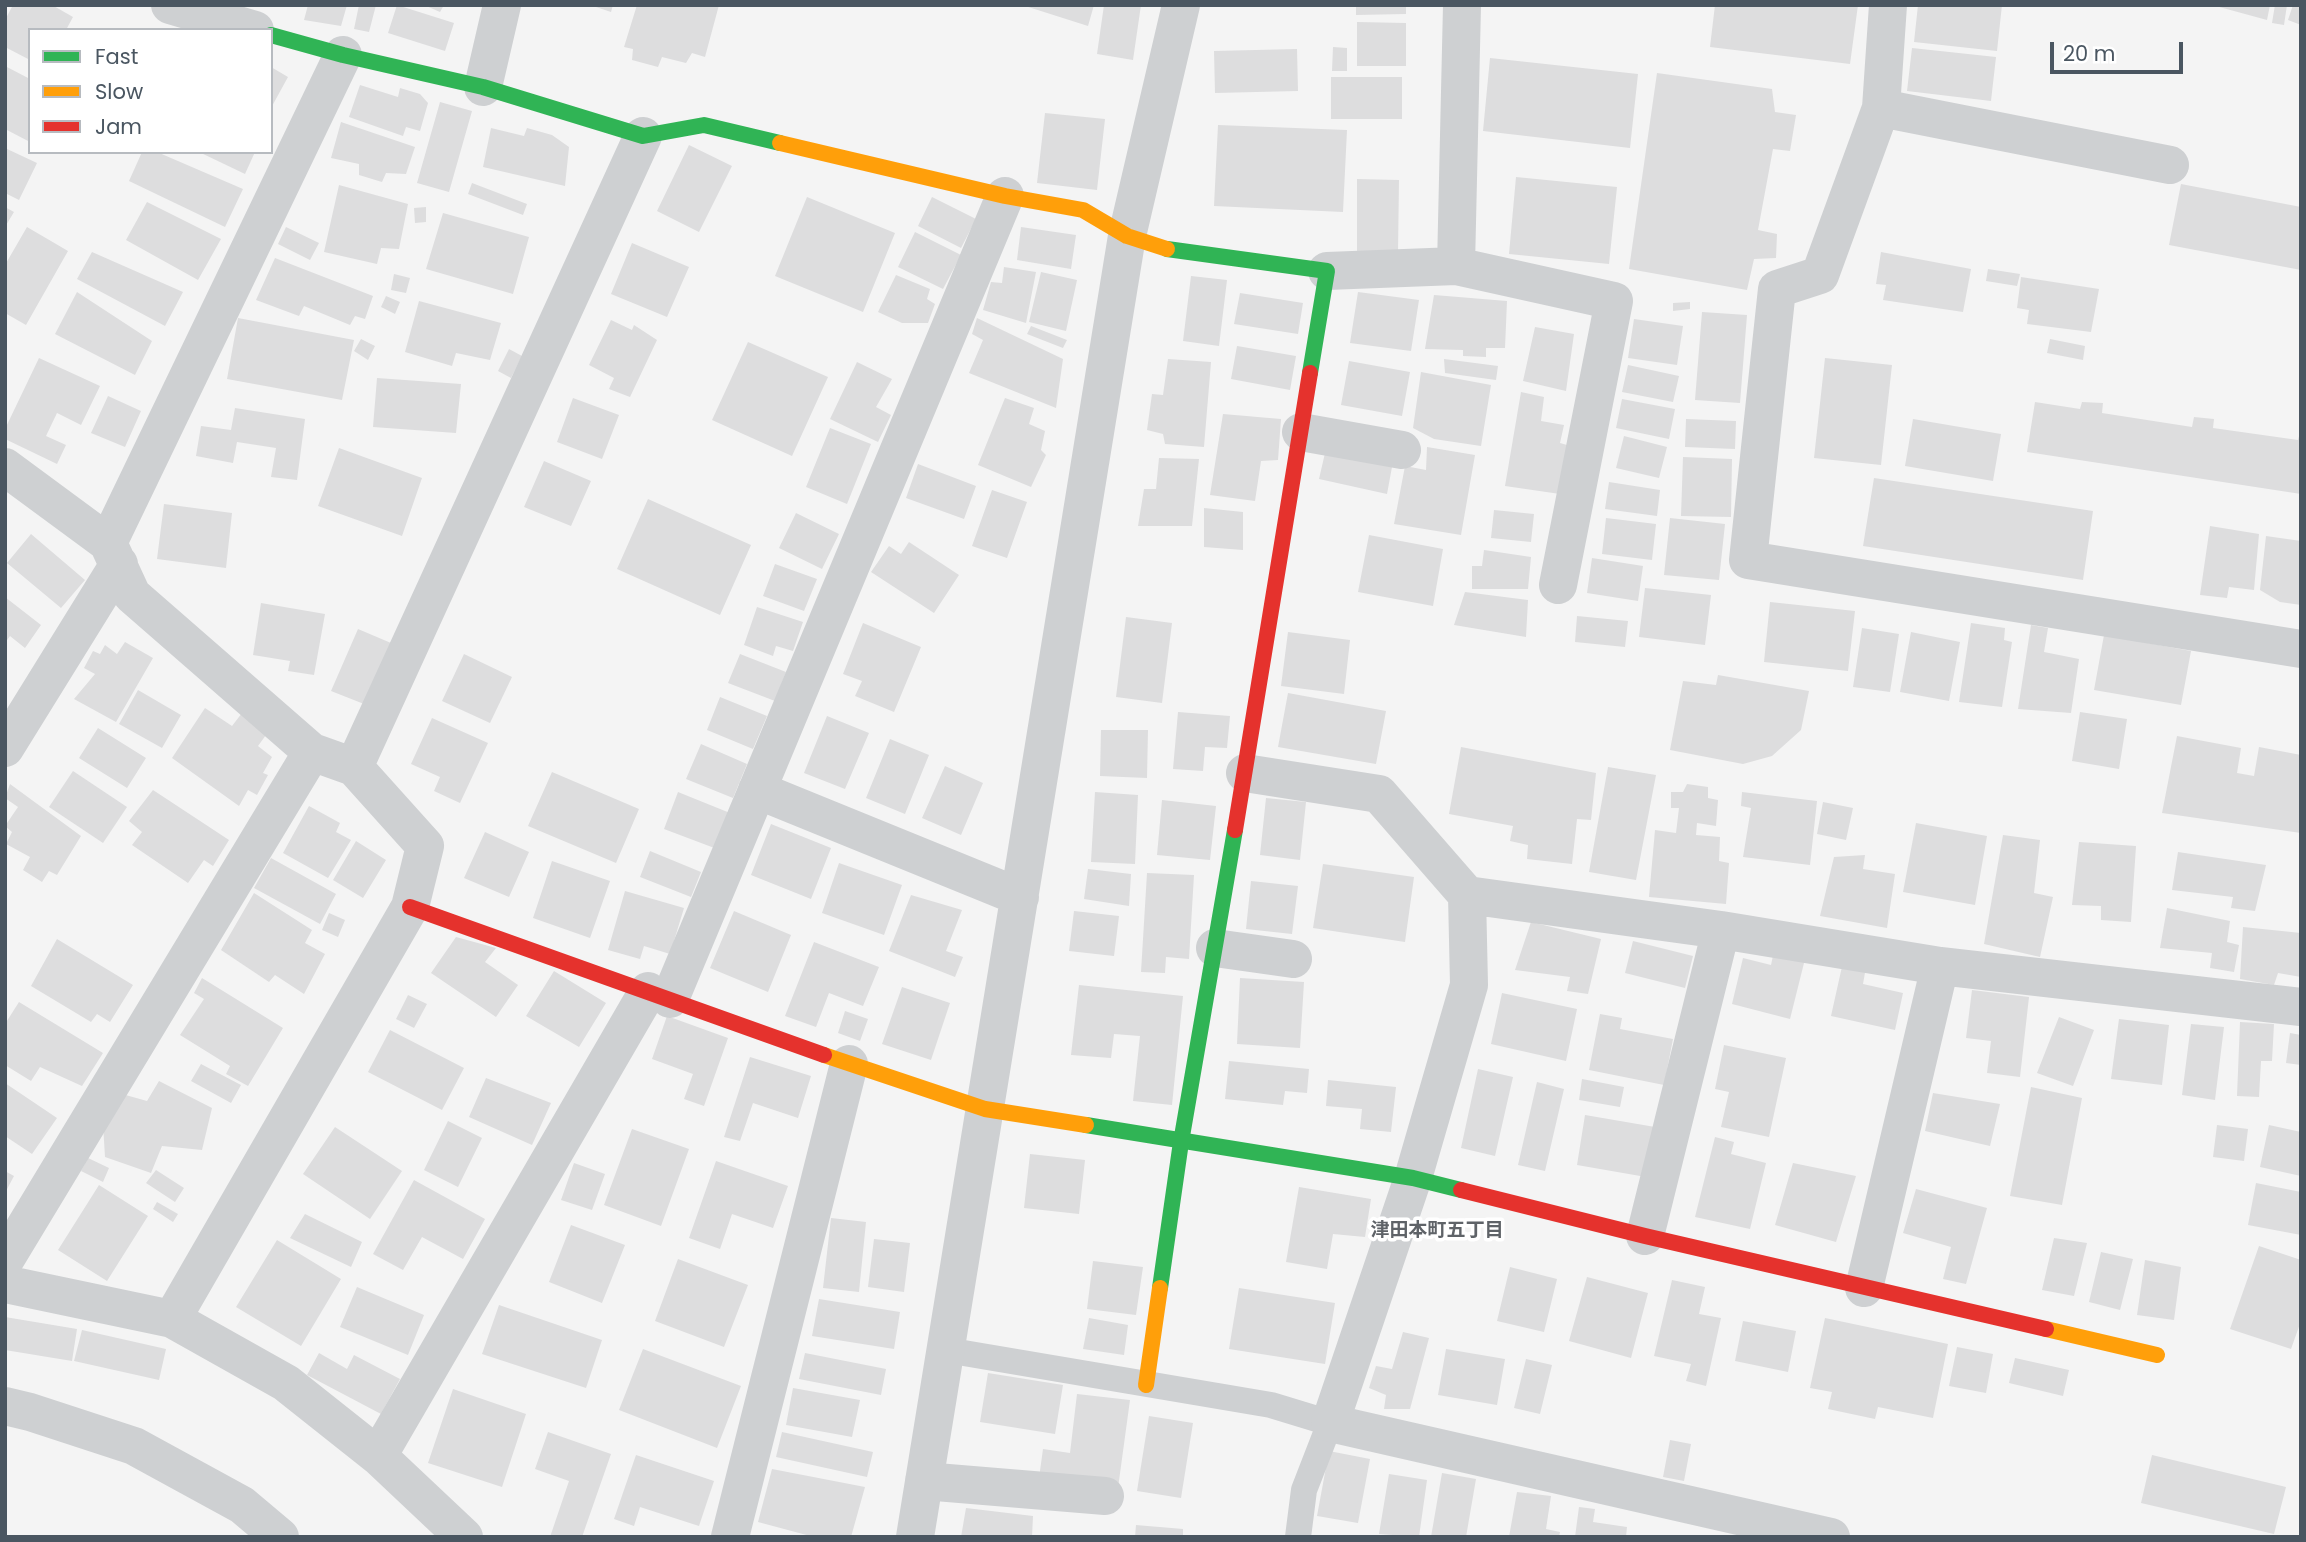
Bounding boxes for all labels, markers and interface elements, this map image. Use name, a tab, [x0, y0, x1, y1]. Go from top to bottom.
legend	[28, 28, 273, 154]
scale bar	[2054, 28, 2187, 72]
text: 20 m	[2063, 39, 2116, 68]
text: Fast	[95, 42, 138, 71]
text: Slow	[95, 77, 143, 106]
text: Jam	[95, 112, 142, 141]
district label: 津田本町五丁目	[1371, 1220, 1503, 1242]

